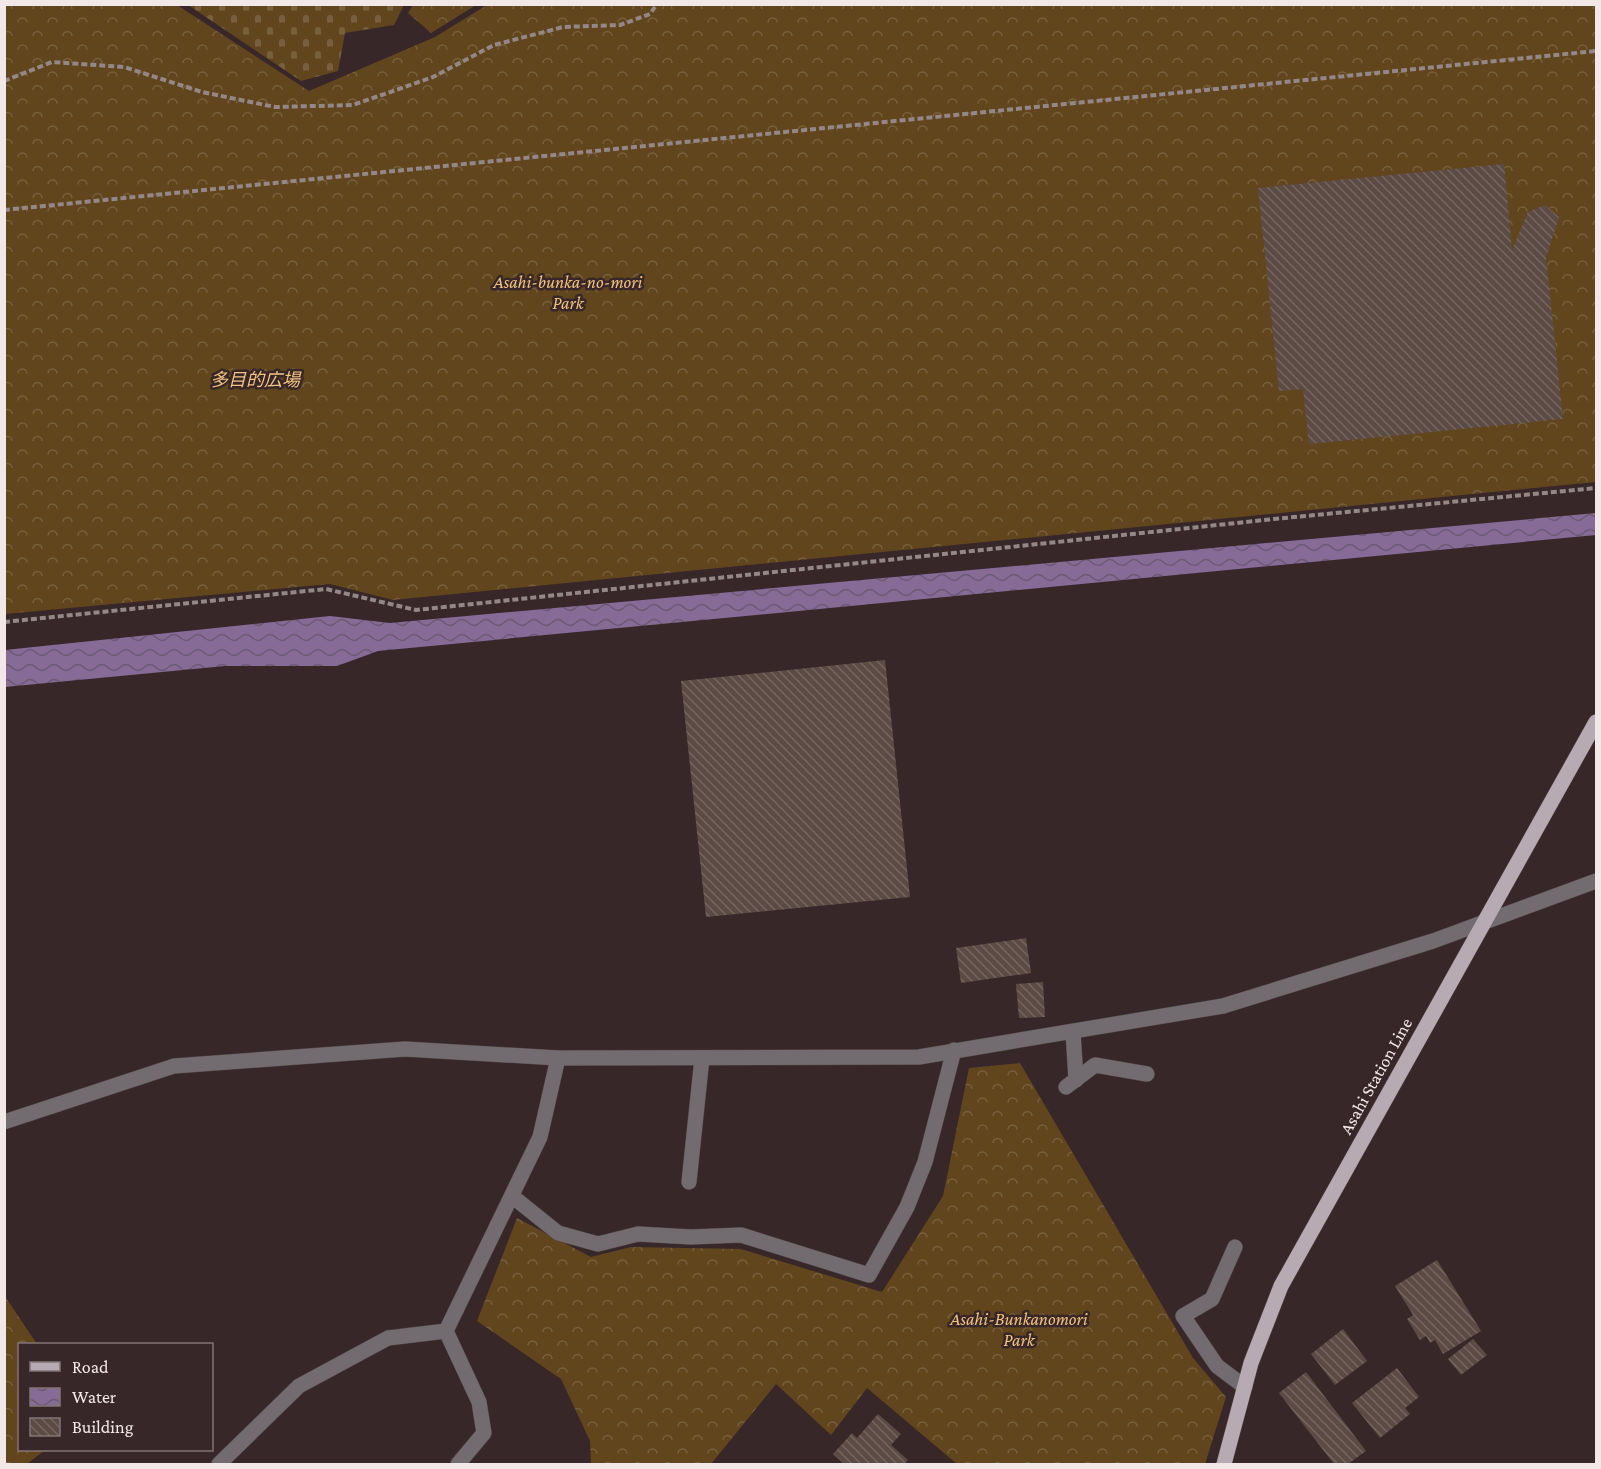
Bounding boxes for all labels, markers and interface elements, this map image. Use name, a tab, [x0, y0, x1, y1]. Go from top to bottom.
park label: Asahi-bunka-no-mori Park	[493, 272, 643, 313]
park label: 多目的広場	[210, 370, 302, 390]
street label: Asahi Station Line	[1336, 1014, 1416, 1138]
park label: Asahi-Bunkanomori Park	[949, 1309, 1088, 1350]
legend	[18, 1343, 213, 1451]
text: Road	[72, 1357, 109, 1377]
text: Water	[72, 1387, 117, 1407]
text: Building	[72, 1417, 134, 1437]

